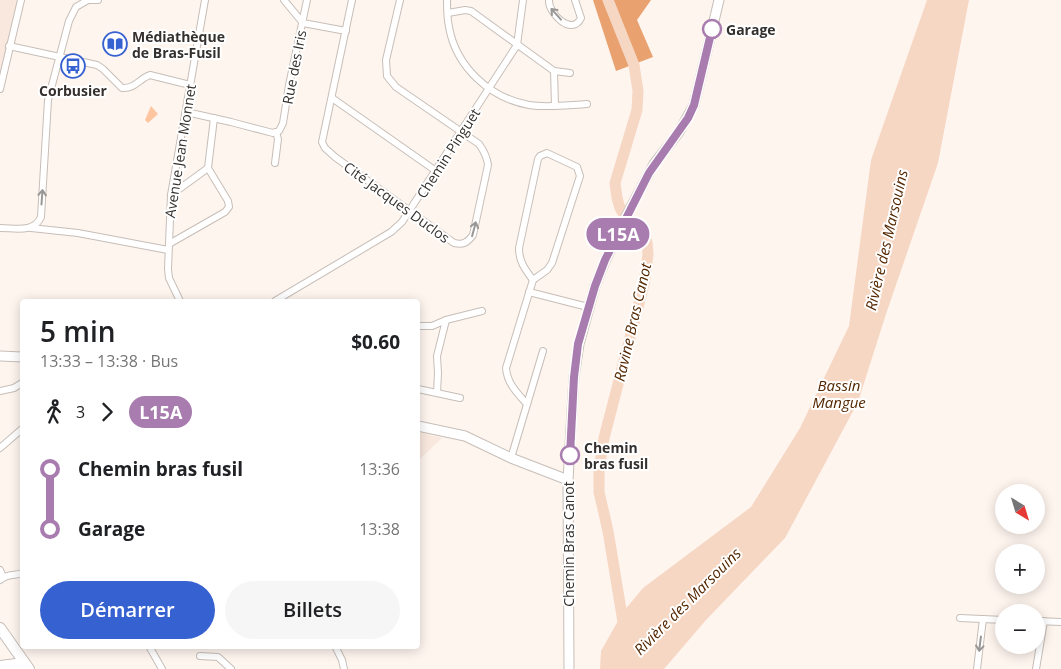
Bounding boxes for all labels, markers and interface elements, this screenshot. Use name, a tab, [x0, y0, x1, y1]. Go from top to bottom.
one-way arrow	[550, 8, 561, 21]
marker: Garage	[702, 19, 722, 39]
place label: Garage	[726, 20, 776, 39]
place label: Médiathèque de Bras-Fusil	[132, 27, 225, 62]
street label: Rue des Iris	[277, 28, 311, 106]
library icon: Médiathèque de Bras-Fusil	[102, 31, 128, 57]
bus stop icon: Corbusier	[60, 53, 86, 79]
place label: Corbusier	[39, 81, 108, 100]
street label: Avenue Jean Monnet	[160, 83, 200, 219]
street label: Chemin Pinguet	[412, 104, 484, 202]
street label: Cité Jacques Duclos	[340, 157, 454, 247]
water label: Rivière des Marsouins	[860, 167, 912, 312]
one-way arrow	[37, 190, 47, 206]
line badge: L15A	[583, 218, 653, 250]
one-way arrow	[469, 221, 479, 237]
text: L15A	[596, 222, 640, 246]
water label: Ravine Bras Canot	[609, 260, 656, 383]
text: 5 min	[40, 312, 116, 350]
text: $0.60	[351, 329, 400, 355]
text: 13:33 – 13:38 · Bus	[40, 350, 178, 372]
water label: Bassin Mangue	[812, 375, 866, 412]
icon: walk	[40, 398, 68, 426]
icon: forward	[93, 398, 121, 426]
text: L15A	[139, 400, 182, 424]
text: 3	[76, 401, 85, 423]
place label: Chemin bras fusil	[584, 438, 648, 473]
marker: Chemin bras fusil	[560, 445, 580, 465]
text: Chemin bras fusil	[78, 456, 243, 482]
text: 13:36	[359, 458, 400, 480]
street label: Chemin Bras Canot	[559, 481, 578, 607]
north arrow	[995, 484, 1045, 534]
map controls	[995, 484, 1045, 654]
text: Garage	[78, 516, 145, 542]
text: 13:38	[359, 518, 400, 540]
water label: Rivière des Marsouins	[629, 543, 745, 659]
button: +	[995, 544, 1045, 594]
button: Démarrer	[40, 581, 215, 639]
button: Billets	[225, 581, 400, 639]
button: −	[995, 604, 1045, 654]
one-way arrow	[975, 636, 985, 652]

